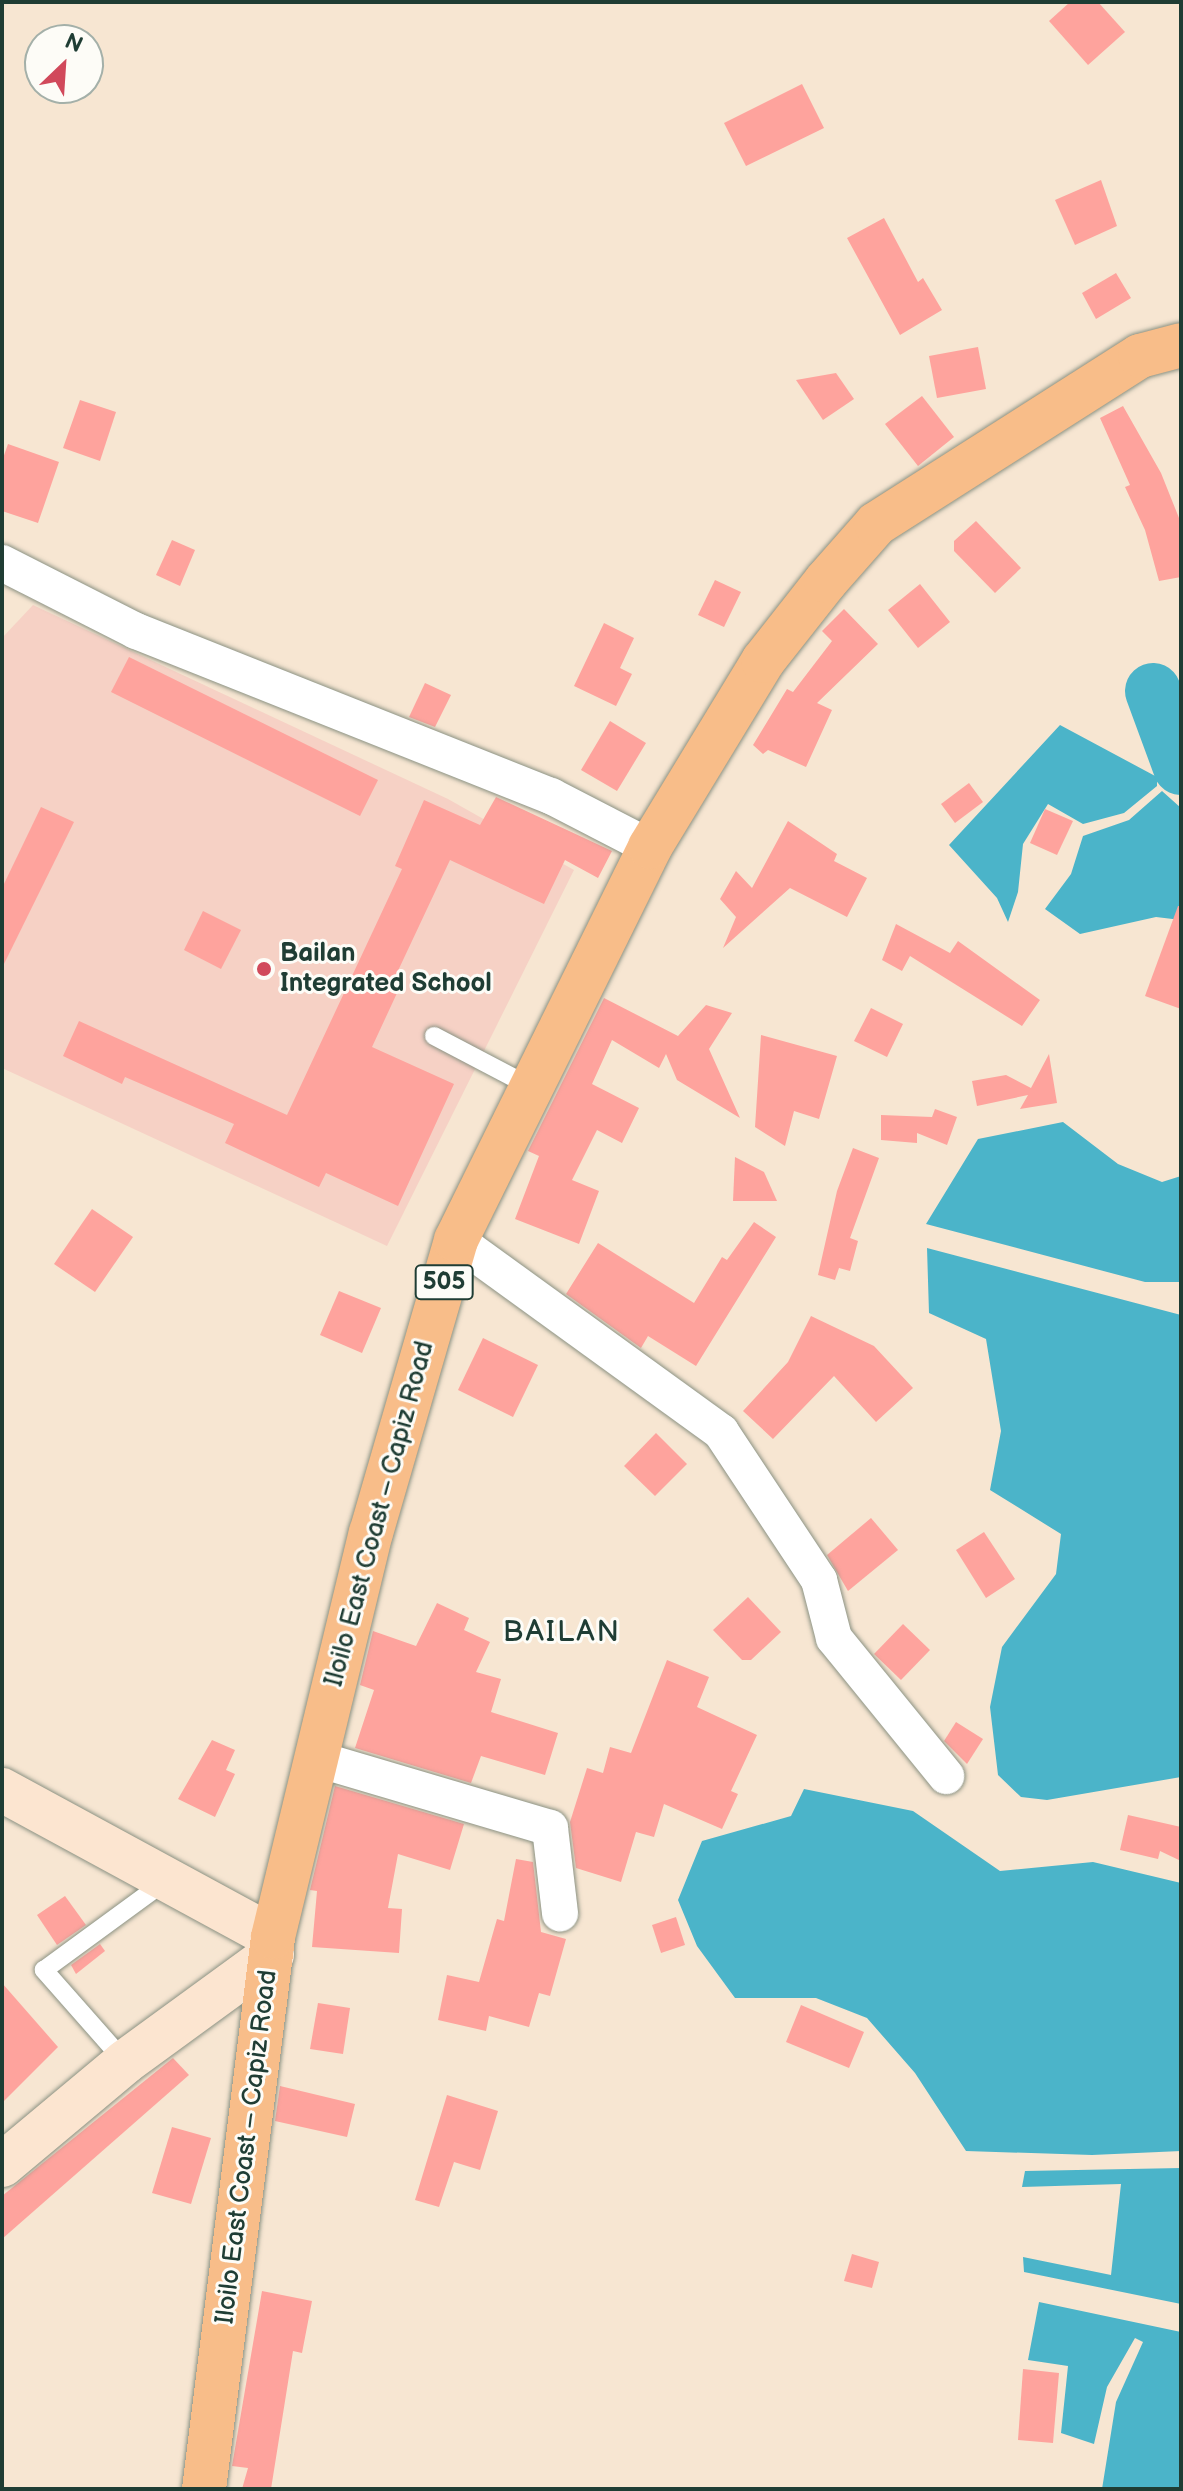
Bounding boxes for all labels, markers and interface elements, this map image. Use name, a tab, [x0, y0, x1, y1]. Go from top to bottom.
north arrow	[24, 24, 104, 104]
text: N	[60, 28, 87, 59]
place label: Bailan Integrated School	[280, 938, 492, 1000]
marker: Bailan Integrated School	[255, 960, 273, 978]
road number: 505	[414, 1262, 474, 1302]
street label: Iloilo East Coast – Capiz Road	[319, 1337, 441, 1691]
district label: BAILAN	[503, 1614, 621, 1650]
street label: Iloilo East Coast – Capiz Road	[210, 1967, 284, 2327]

